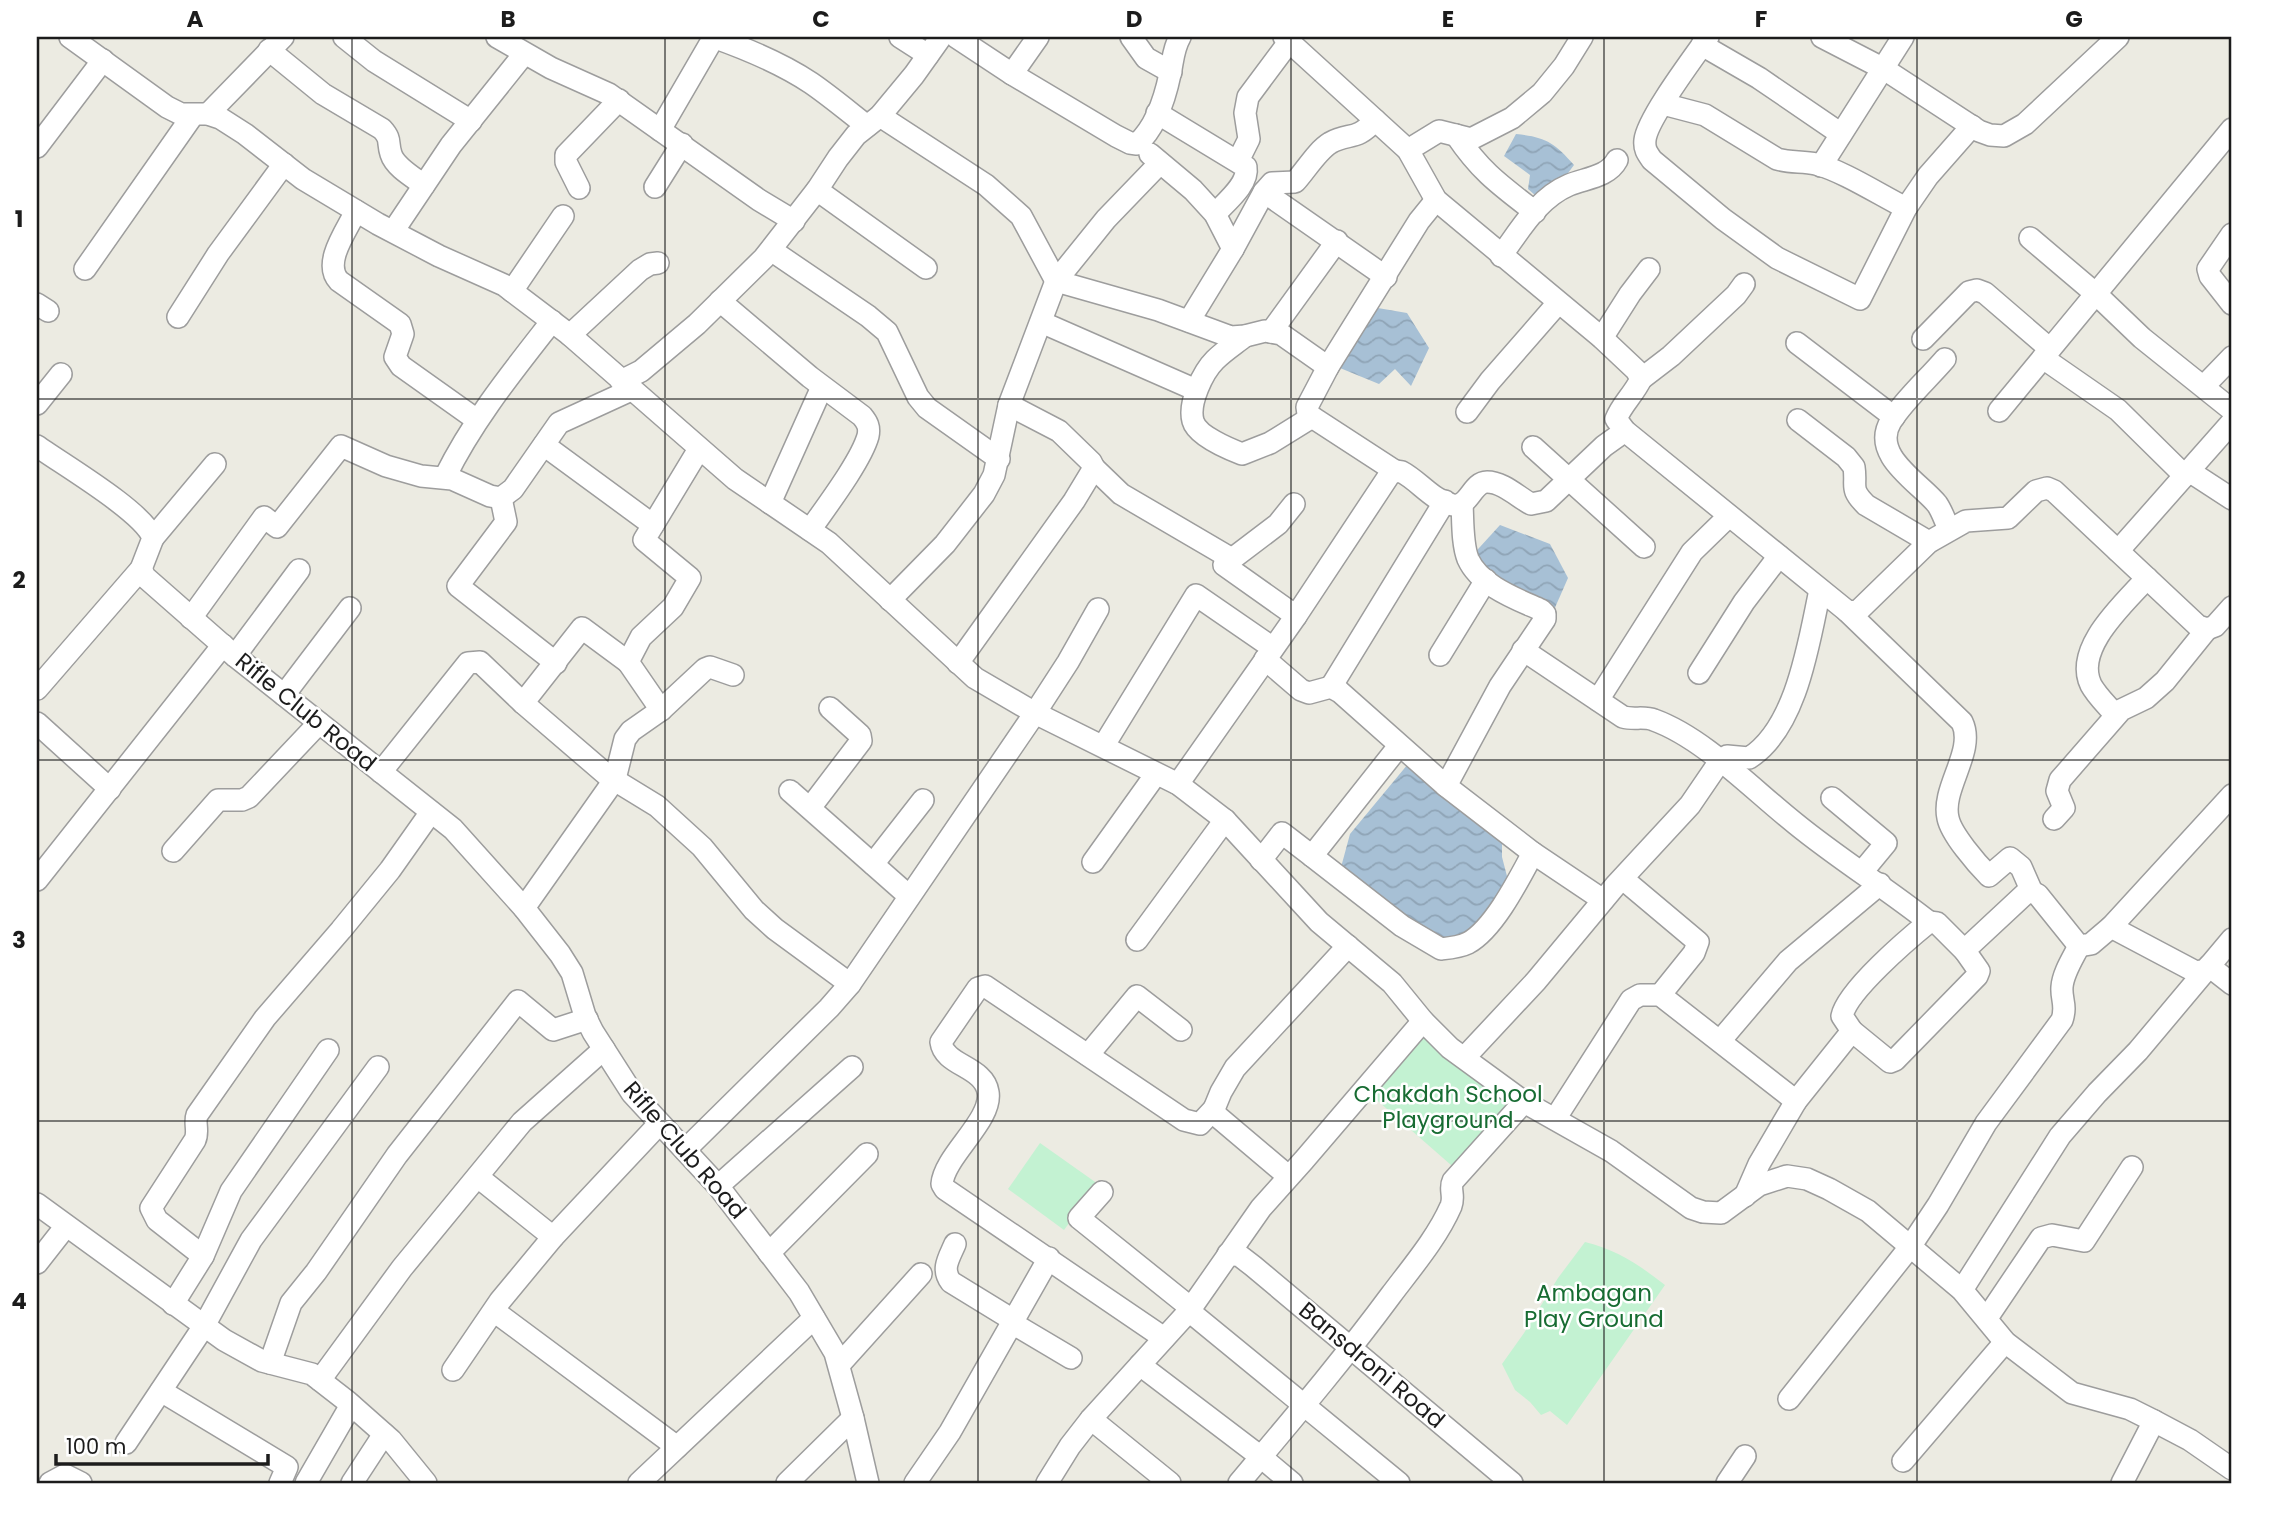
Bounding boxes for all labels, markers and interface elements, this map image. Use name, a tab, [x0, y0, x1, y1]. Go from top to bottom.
text: A	[187, 3, 204, 35]
text: B	[500, 3, 516, 35]
text: C	[812, 3, 830, 35]
text: D	[1126, 3, 1142, 35]
text: E	[1442, 3, 1454, 35]
text: F	[1755, 3, 1767, 35]
text: G	[2065, 3, 2083, 35]
text: 1	[15, 203, 23, 235]
text: 2	[12, 564, 26, 596]
street label: Rifle Club Road	[229, 645, 383, 779]
text: 3	[12, 924, 26, 956]
street label: Rifle Club Road	[616, 1074, 754, 1226]
park label: Chakdah School Playground	[1353, 1078, 1543, 1136]
park label: Ambagan Play Ground	[1524, 1277, 1664, 1335]
text: 4	[11, 1285, 27, 1317]
street label: Bansdroni Road	[1292, 1294, 1452, 1436]
scale bar	[56, 1422, 268, 1466]
text: 100 m	[66, 1432, 126, 1461]

